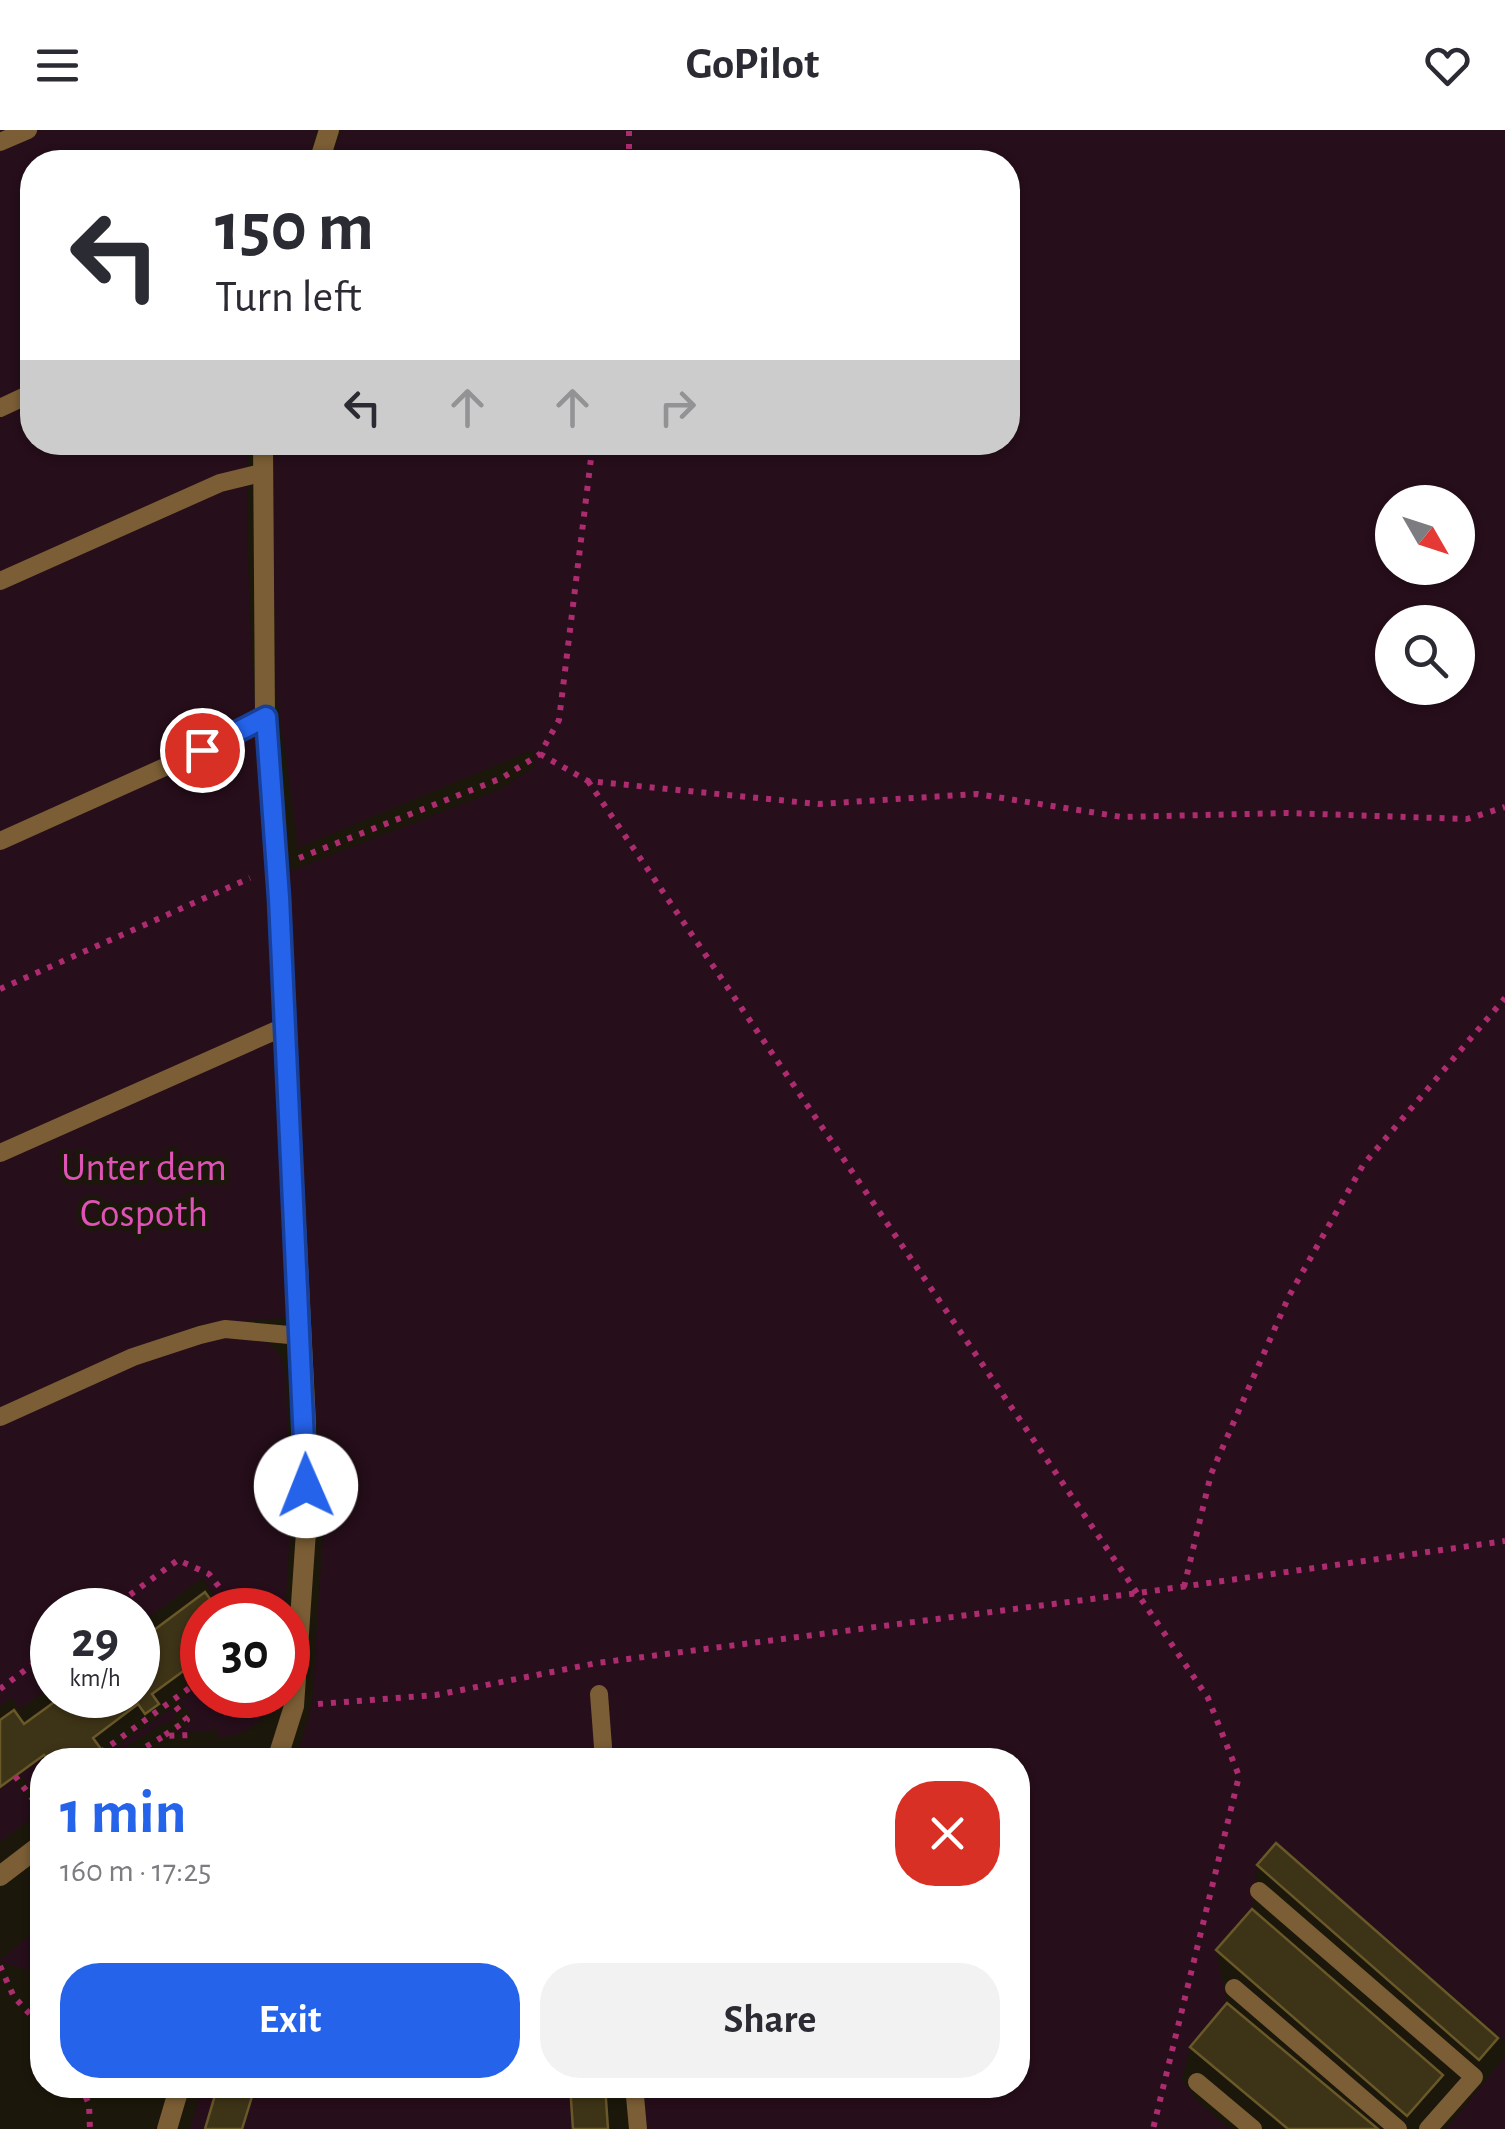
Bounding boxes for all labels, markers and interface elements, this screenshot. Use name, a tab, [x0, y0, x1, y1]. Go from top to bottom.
icon: menu	[30, 38, 85, 93]
icon: heart	[1420, 38, 1475, 93]
text: GoPilot	[686, 42, 819, 87]
icon: left	[50, 190, 180, 320]
text: 150 m	[215, 193, 374, 263]
text: Turn left	[215, 275, 362, 320]
icon: left	[335, 380, 390, 435]
icon: ahead	[440, 380, 495, 435]
icon: ahead	[545, 380, 600, 435]
icon: right	[650, 380, 705, 435]
north arrow	[1375, 485, 1475, 585]
map controls	[1375, 485, 1475, 705]
button: search	[1375, 605, 1475, 705]
pin	[160, 708, 245, 793]
icon: arrive	[175, 723, 230, 778]
park label: Unter dem Cospoth	[61, 1148, 227, 1234]
position arrow	[254, 1434, 358, 1538]
speed limit sign: 30	[180, 1588, 310, 1718]
text: 29	[71, 1616, 119, 1666]
text: km/h	[69, 1666, 121, 1691]
button: close	[895, 1781, 1000, 1886]
text: 1 min	[60, 1784, 186, 1844]
text: 160 m · 17:25	[60, 1855, 211, 1887]
button: Exit	[60, 1963, 520, 2078]
button: Share	[540, 1963, 1000, 2078]

